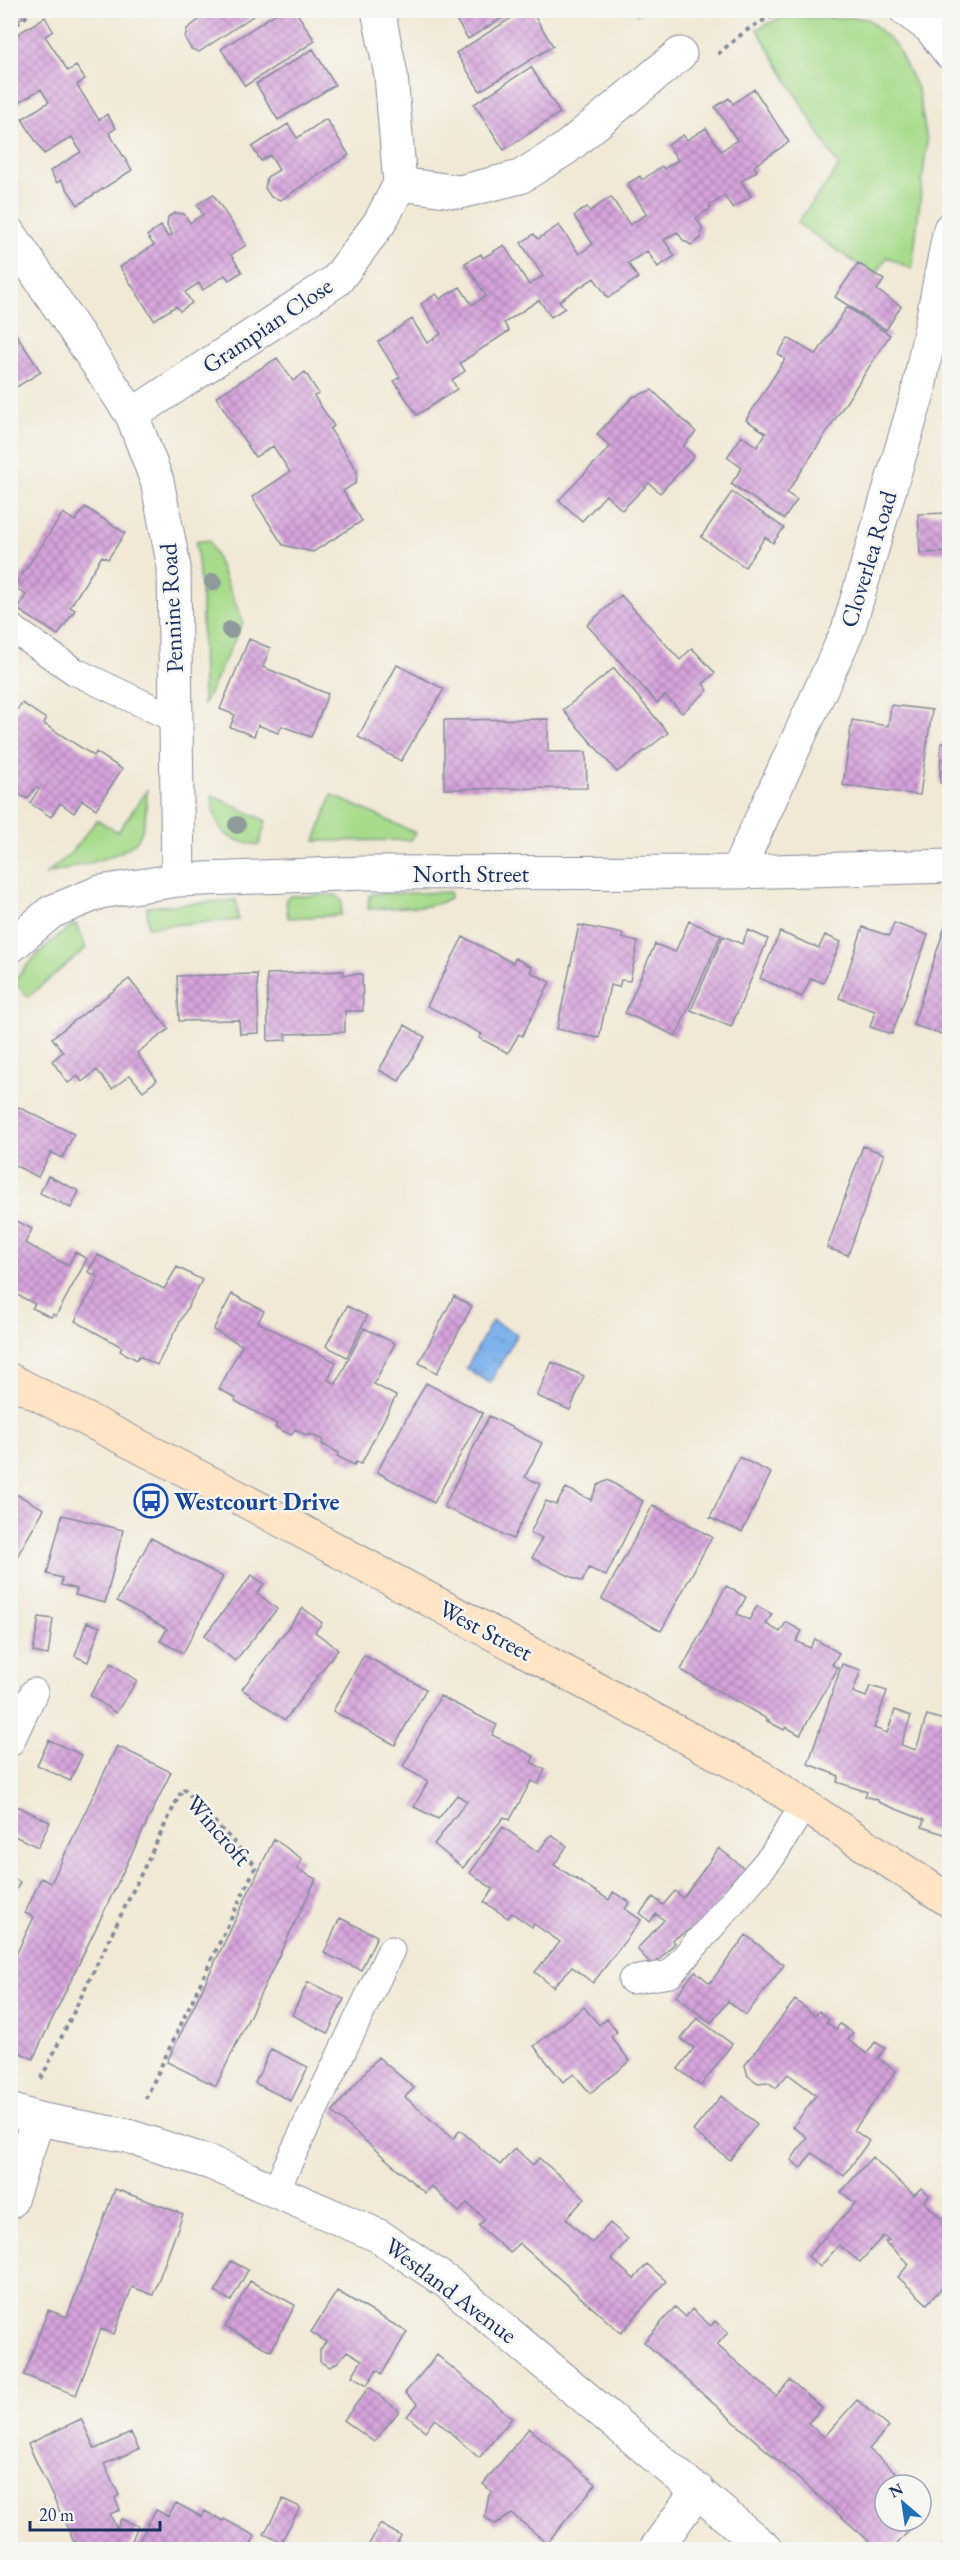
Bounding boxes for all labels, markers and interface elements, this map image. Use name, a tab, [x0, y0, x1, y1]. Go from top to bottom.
street label: Grampian Close	[196, 270, 338, 380]
street label: Cloverlea Road	[833, 486, 904, 631]
street label: Pennine Road	[152, 542, 190, 674]
street label: North Street	[413, 858, 530, 889]
bus stop icon: Westcourt Drive	[133, 1483, 169, 1519]
place label: Westcourt Drive	[174, 1486, 340, 1517]
street label: West Street	[434, 1592, 539, 1668]
street label: Wincroft	[180, 1788, 259, 1872]
street label: Westland Avenue	[379, 2230, 523, 2350]
north arrow	[873, 2473, 933, 2533]
text: N	[885, 2478, 907, 2503]
scale bar	[30, 2494, 160, 2532]
text: 20 m	[39, 2503, 74, 2526]

